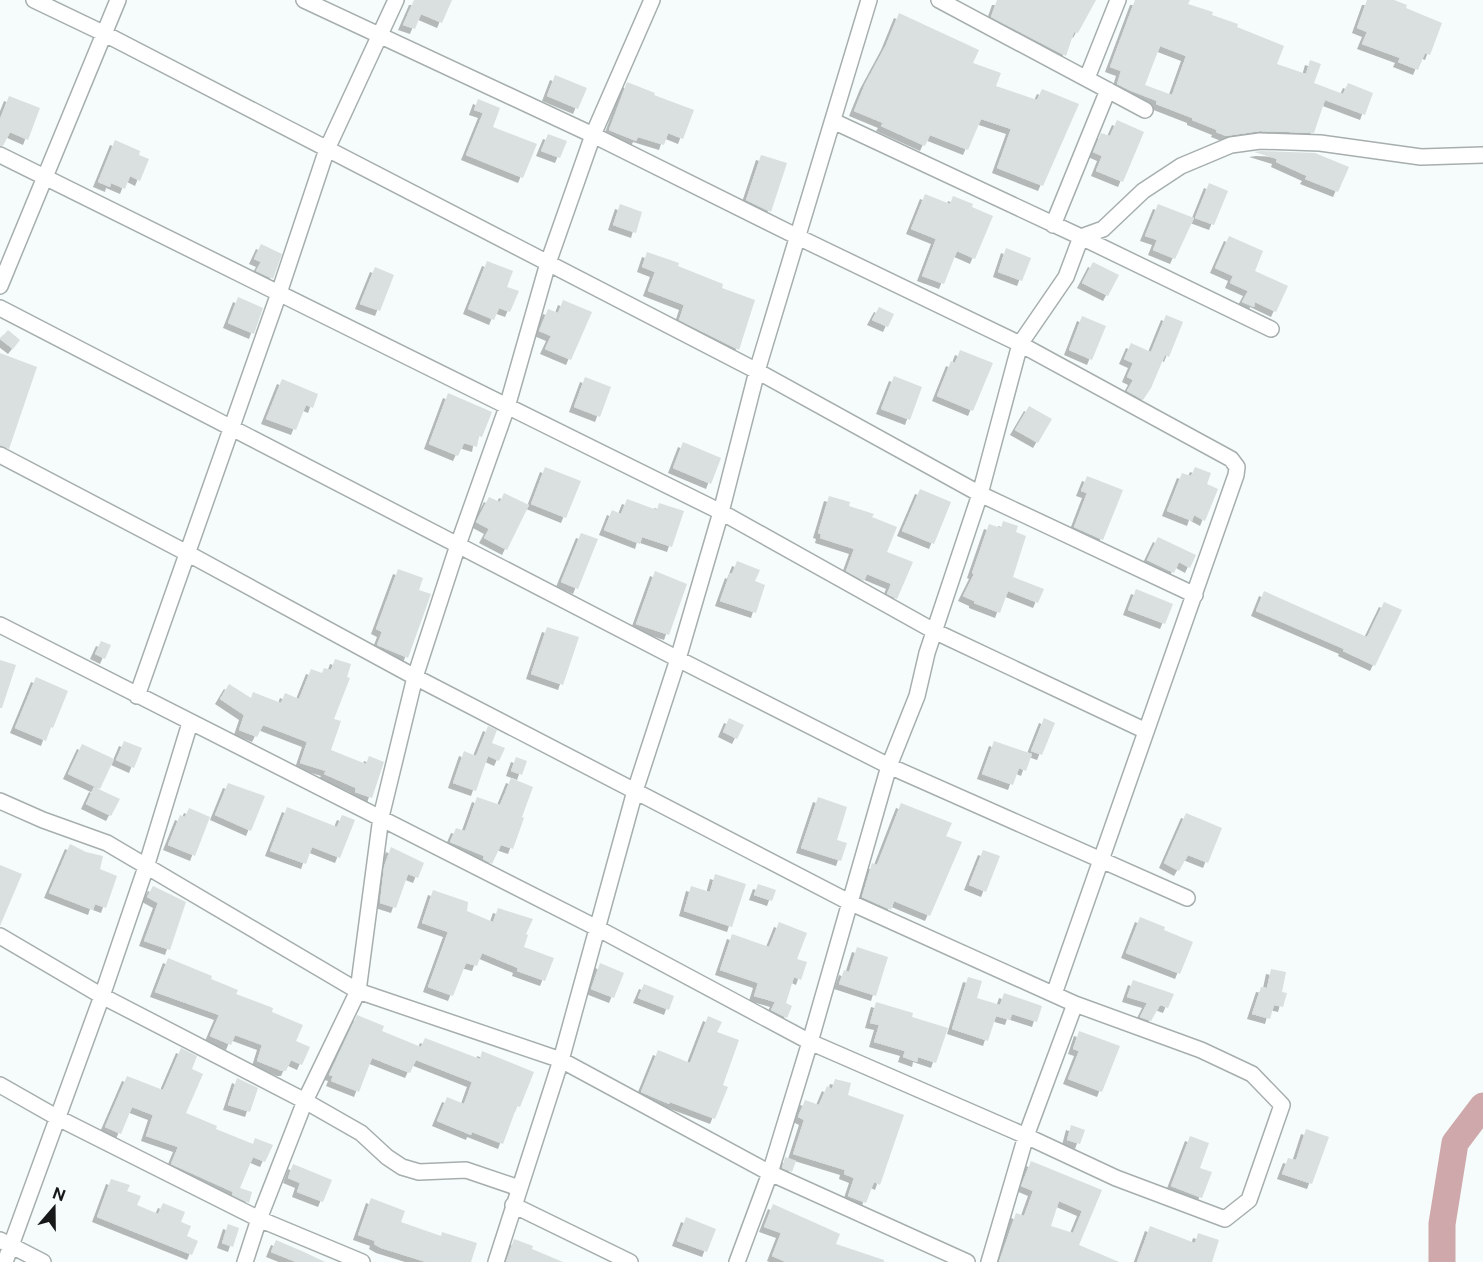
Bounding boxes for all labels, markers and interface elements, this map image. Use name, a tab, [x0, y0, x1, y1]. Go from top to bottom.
north arrow	[24, 1178, 84, 1238]
text: N	[50, 1183, 68, 1205]

